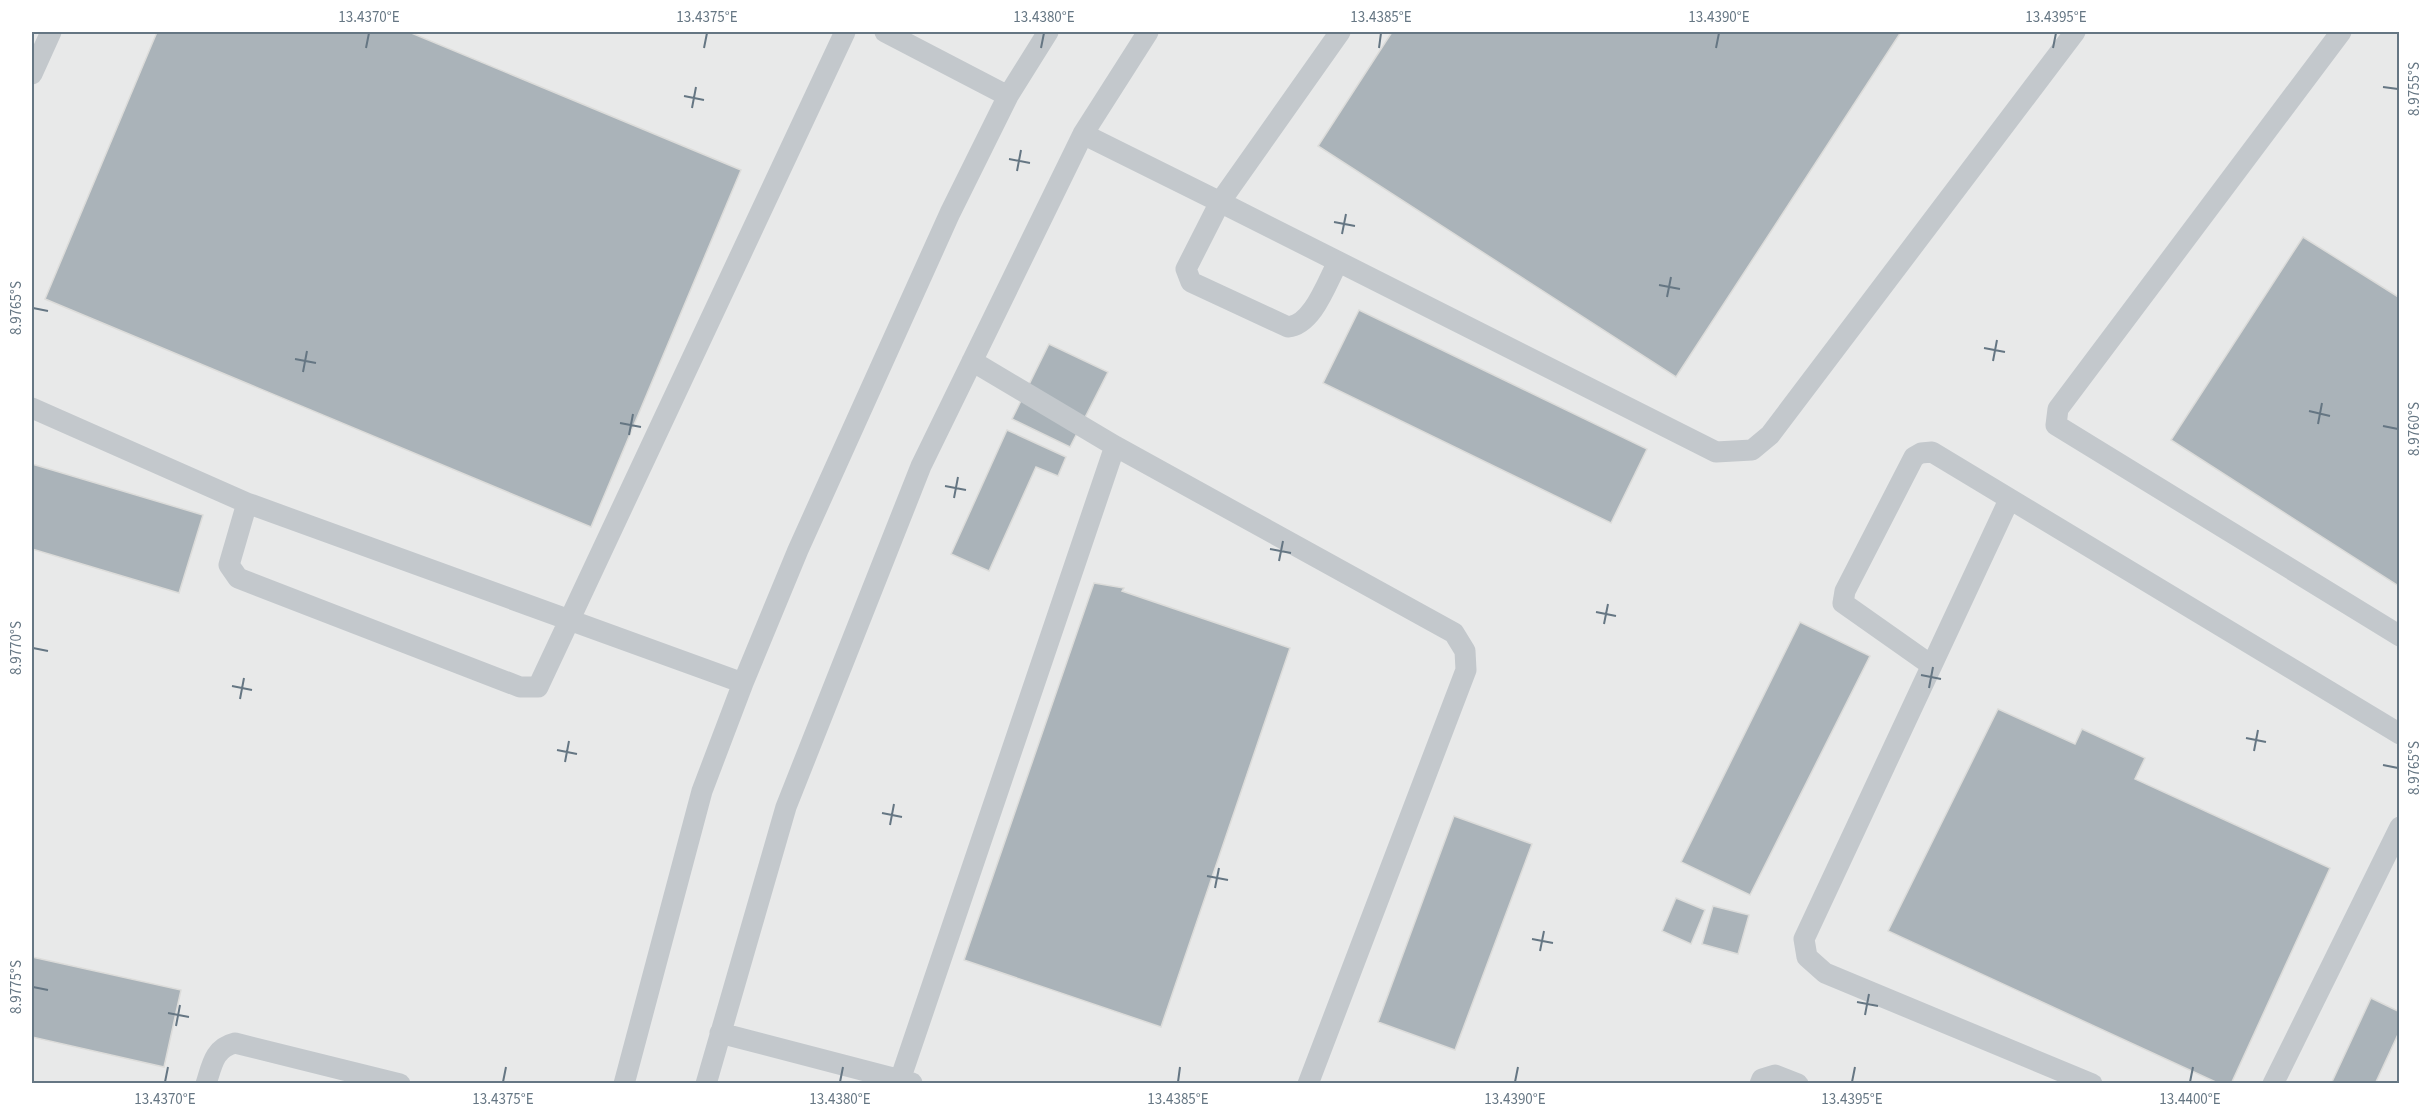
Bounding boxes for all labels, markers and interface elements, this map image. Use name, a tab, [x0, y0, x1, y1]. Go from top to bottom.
text: 13.4370°E	[338, 7, 400, 28]
text: 13.4375°E	[676, 7, 738, 28]
text: 13.4380°E	[1013, 7, 1075, 28]
text: 13.4385°E	[1350, 7, 1412, 28]
text: 13.4390°E	[1688, 7, 1750, 28]
text: 13.4395°E	[2025, 7, 2087, 28]
text: 8.9755°S	[2404, 62, 2425, 116]
text: 8.9765°S	[6, 281, 27, 335]
text: 8.9760°S	[2404, 402, 2425, 456]
text: 8.9770°S	[6, 621, 27, 675]
text: 8.9765°S	[2404, 741, 2425, 795]
text: 8.9775°S	[6, 960, 27, 1014]
text: 13.4370°E	[134, 1089, 196, 1110]
text: 13.4375°E	[472, 1089, 534, 1110]
text: 13.4380°E	[809, 1089, 871, 1110]
text: 13.4385°E	[1147, 1089, 1209, 1110]
text: 13.4390°E	[1484, 1089, 1546, 1110]
text: 13.4395°E	[1821, 1089, 1883, 1110]
text: 13.4400°E	[2159, 1089, 2221, 1110]

